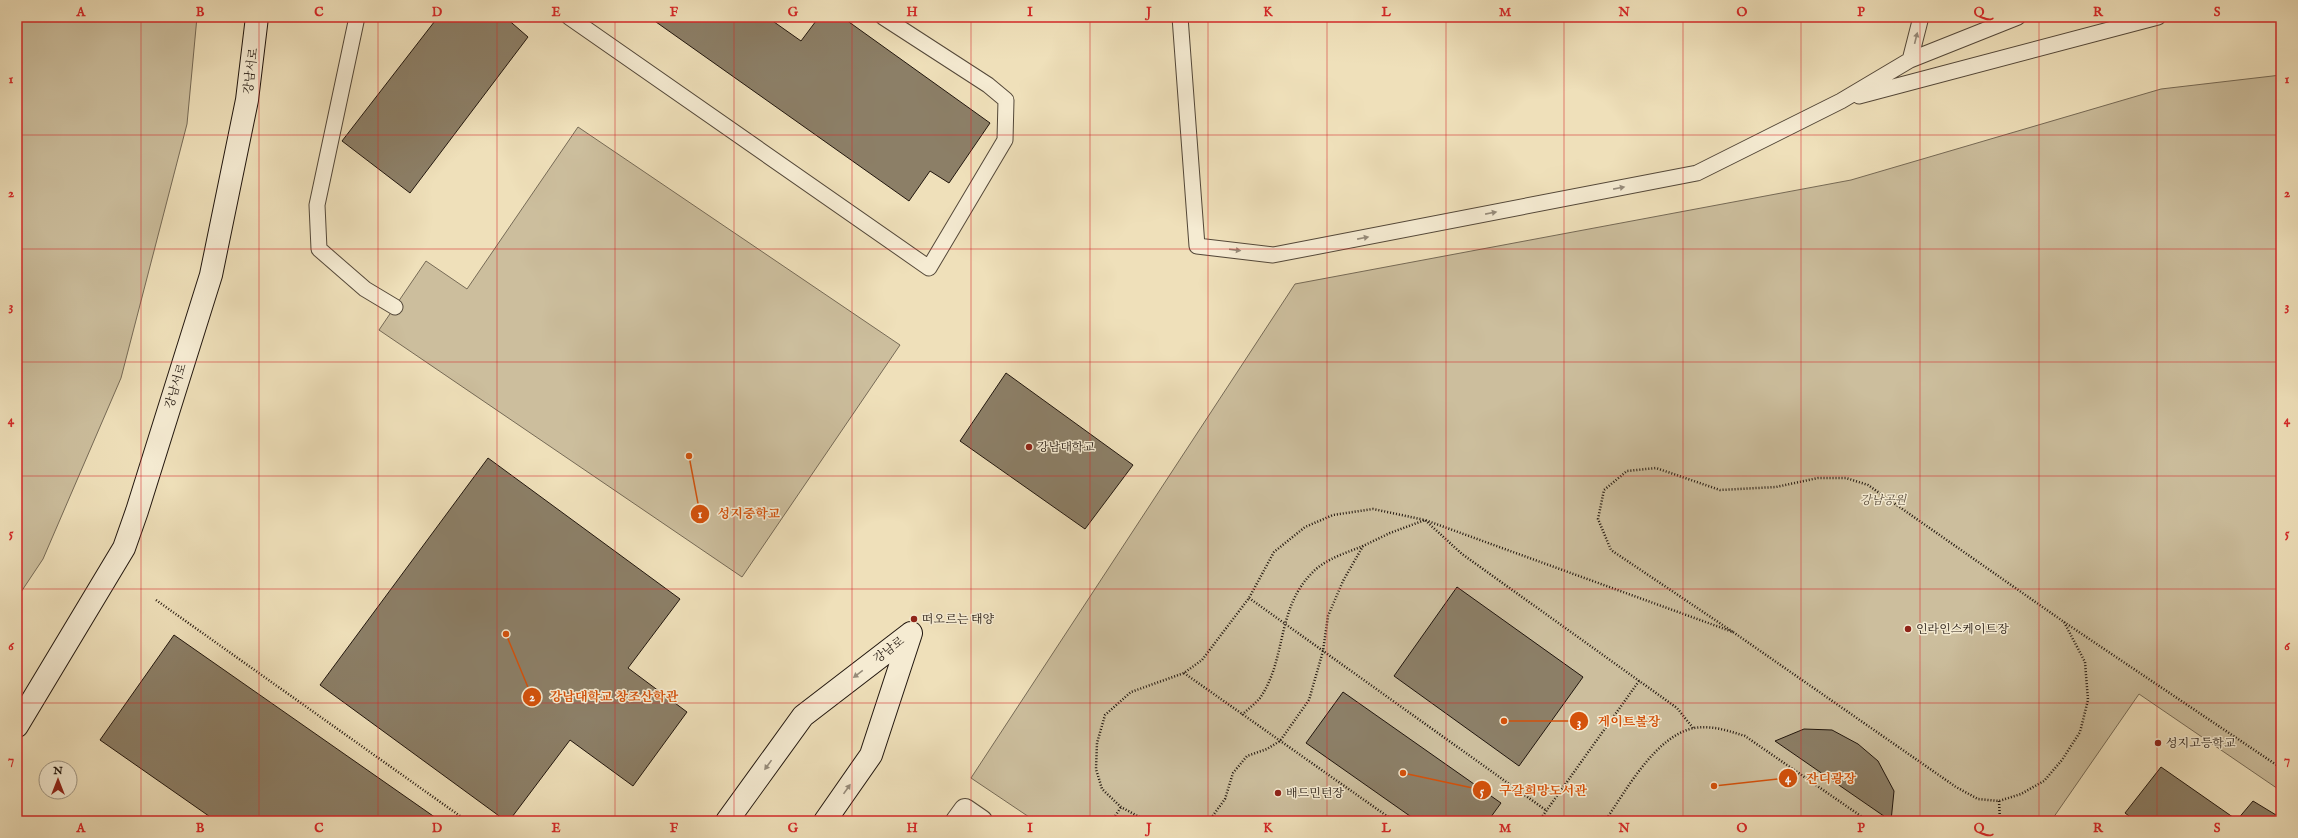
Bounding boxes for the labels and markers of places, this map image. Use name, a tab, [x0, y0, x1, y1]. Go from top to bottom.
place label: 강남대학교	[1037, 440, 1095, 455]
marker: 강남대학교	[1024, 442, 1034, 452]
callout: 성지중학교	[690, 501, 788, 526]
place label: 떠오르는 태양	[922, 612, 995, 627]
marker: 떠오르는 태양	[909, 614, 919, 624]
place label: 인라인스케이트장	[1916, 622, 2009, 637]
marker: 인라인스케이트장	[1903, 624, 1913, 634]
callout: 강남대학교 창조산학관	[522, 684, 687, 709]
callout: 게이트볼장	[1569, 709, 1668, 734]
place label: 성지고등학교	[2166, 736, 2236, 751]
marker: 성지고등학교	[2153, 738, 2163, 748]
callout: 잔디광장	[1778, 766, 1864, 791]
callout: 구갈희망도서관	[1472, 778, 1595, 803]
place label: 배드민턴장	[1286, 786, 1344, 801]
marker: 배드민턴장	[1273, 788, 1283, 798]

